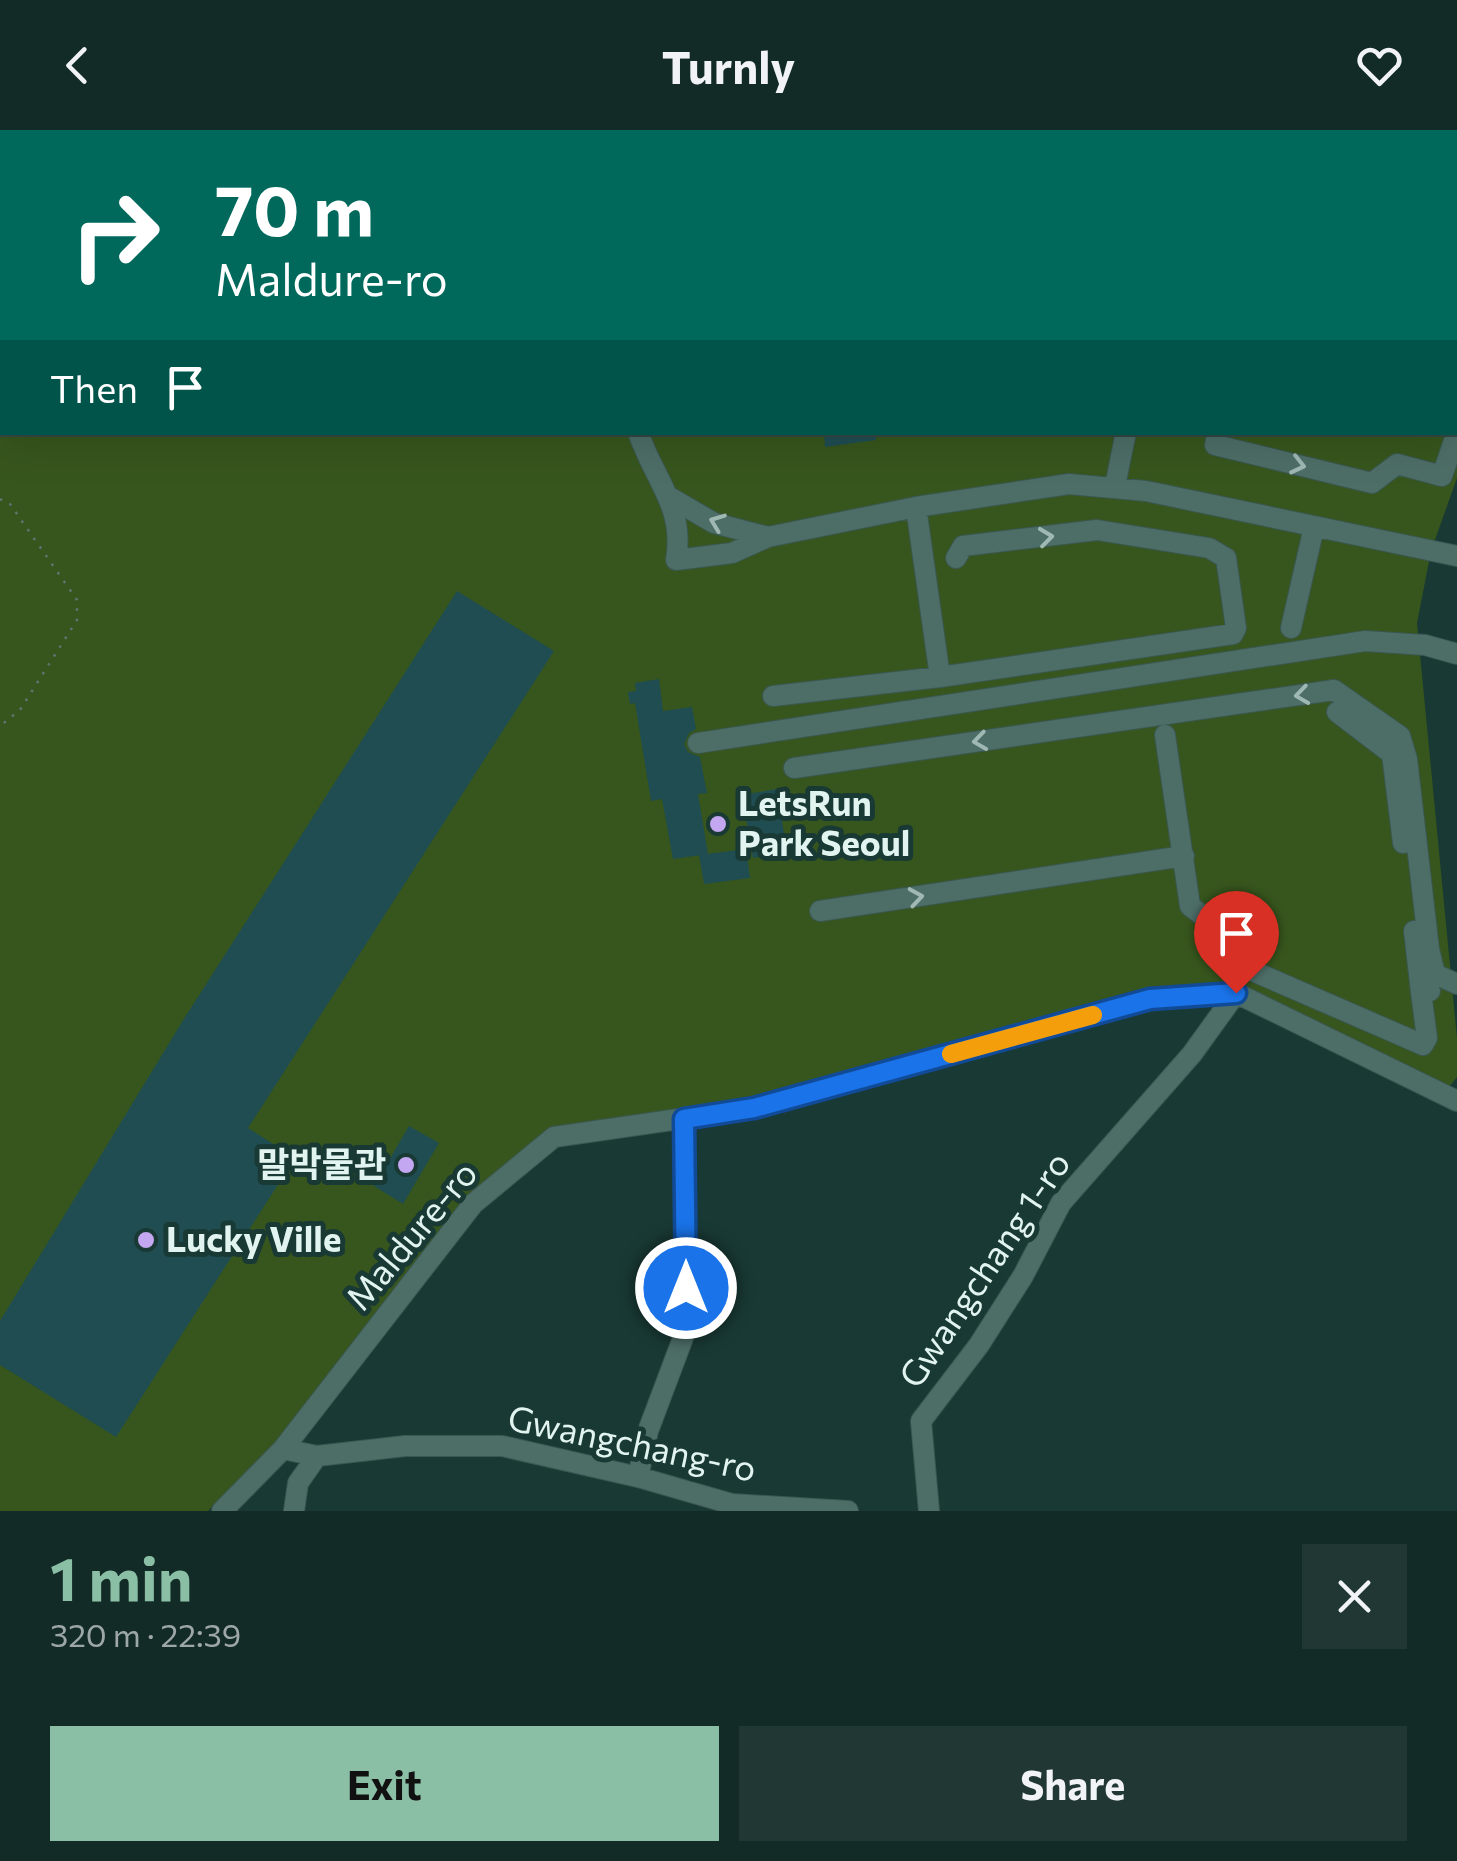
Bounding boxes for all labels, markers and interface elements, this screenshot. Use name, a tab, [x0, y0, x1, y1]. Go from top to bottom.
icon: back	[50, 38, 105, 93]
text: Turnly	[662, 38, 795, 93]
icon: heart	[1352, 38, 1407, 93]
text: 70 m	[215, 165, 374, 250]
icon: right	[50, 170, 180, 300]
text: Maldure-ro	[215, 250, 448, 305]
icon: arrive	[158, 360, 213, 415]
text: Then	[50, 364, 138, 411]
one-way arrow	[1289, 453, 1306, 474]
one-way arrow	[710, 513, 727, 534]
one-way arrow	[1038, 527, 1055, 548]
one-way arrow	[1294, 683, 1310, 704]
one-way arrow	[972, 729, 989, 750]
place label: LetsRun Park Seoul	[738, 780, 910, 863]
marker: LetsRun Park Seoul	[707, 813, 729, 835]
one-way arrow	[908, 887, 924, 908]
pin	[1194, 891, 1279, 994]
icon: arrive	[1209, 906, 1264, 961]
place label: 말박물관	[257, 1141, 386, 1184]
street label: Gwangchang 1-ro	[888, 1143, 1078, 1395]
street label: Maldure-ro	[335, 1151, 485, 1318]
marker: 말박물관	[395, 1154, 417, 1176]
place label: Lucky Ville	[166, 1216, 341, 1259]
marker: Lucky Ville	[135, 1229, 157, 1251]
position arrow	[634, 1236, 738, 1340]
street label: Gwangchang-ro	[505, 1394, 760, 1489]
text: 1 min	[50, 1540, 192, 1613]
button: close	[1302, 1544, 1407, 1649]
text: 320 m · 22:39	[50, 1614, 241, 1654]
button: Exit	[50, 1726, 719, 1841]
button: Share	[739, 1726, 1407, 1841]

